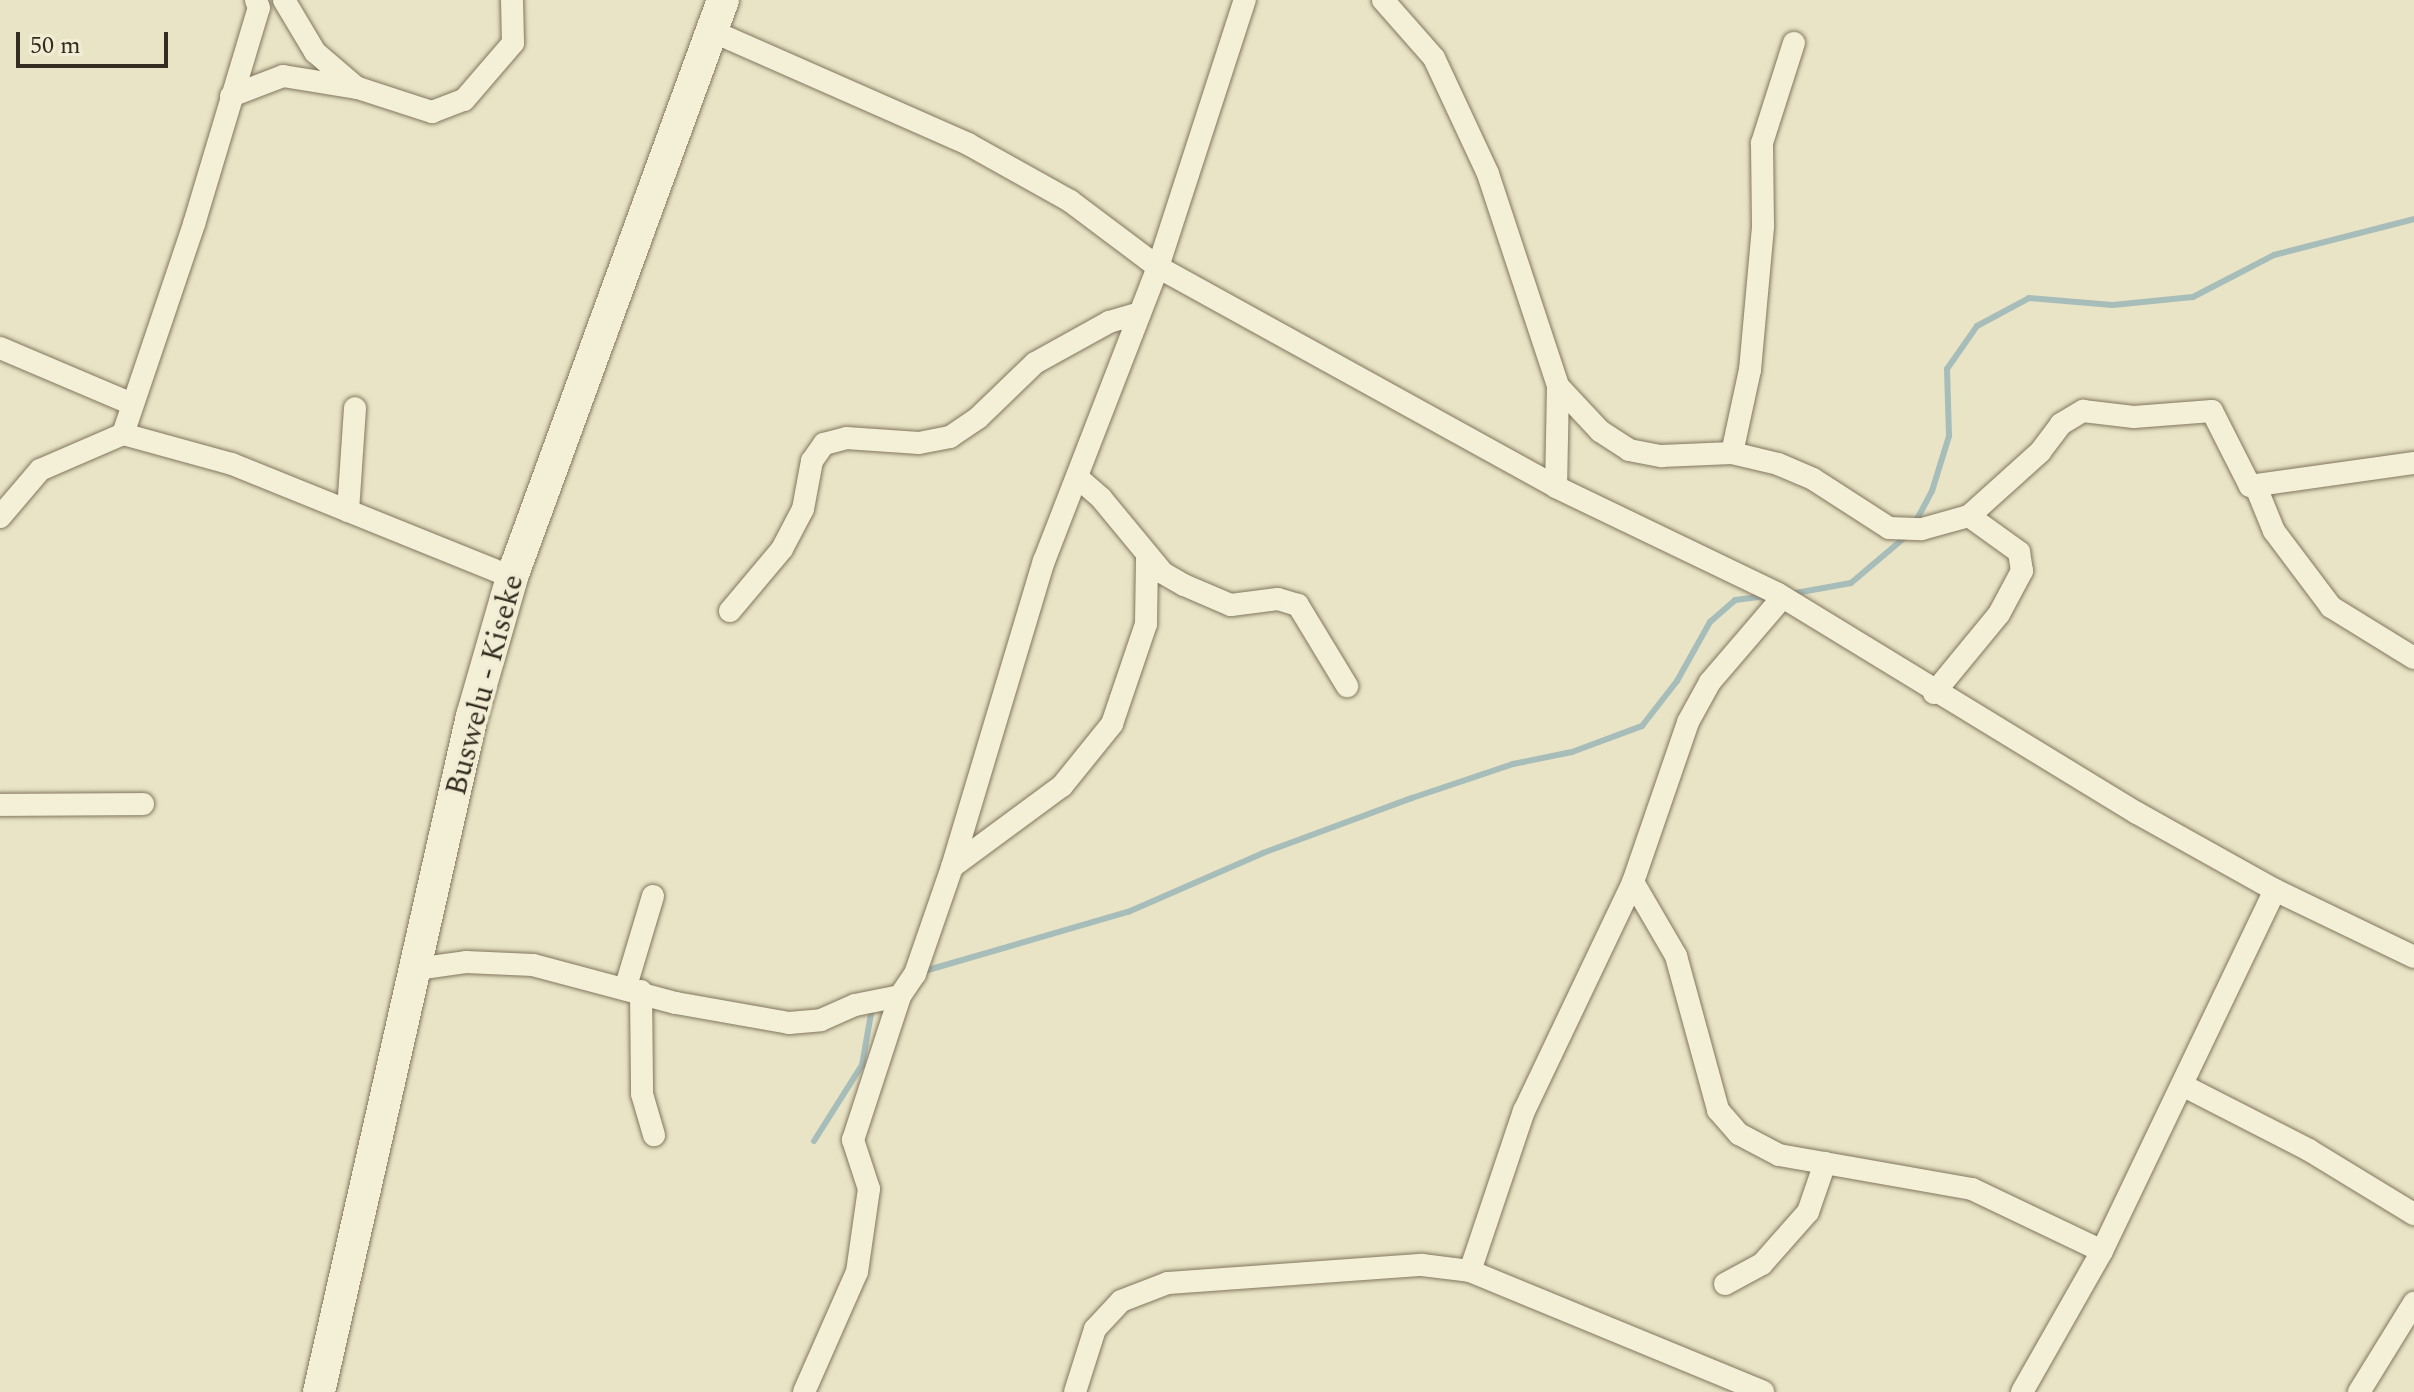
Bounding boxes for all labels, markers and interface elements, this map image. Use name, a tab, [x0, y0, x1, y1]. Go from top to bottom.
scale bar	[20, 16, 172, 66]
text: 50 m	[30, 28, 81, 64]
street label: Buswelu - Kiseke	[438, 571, 532, 799]

